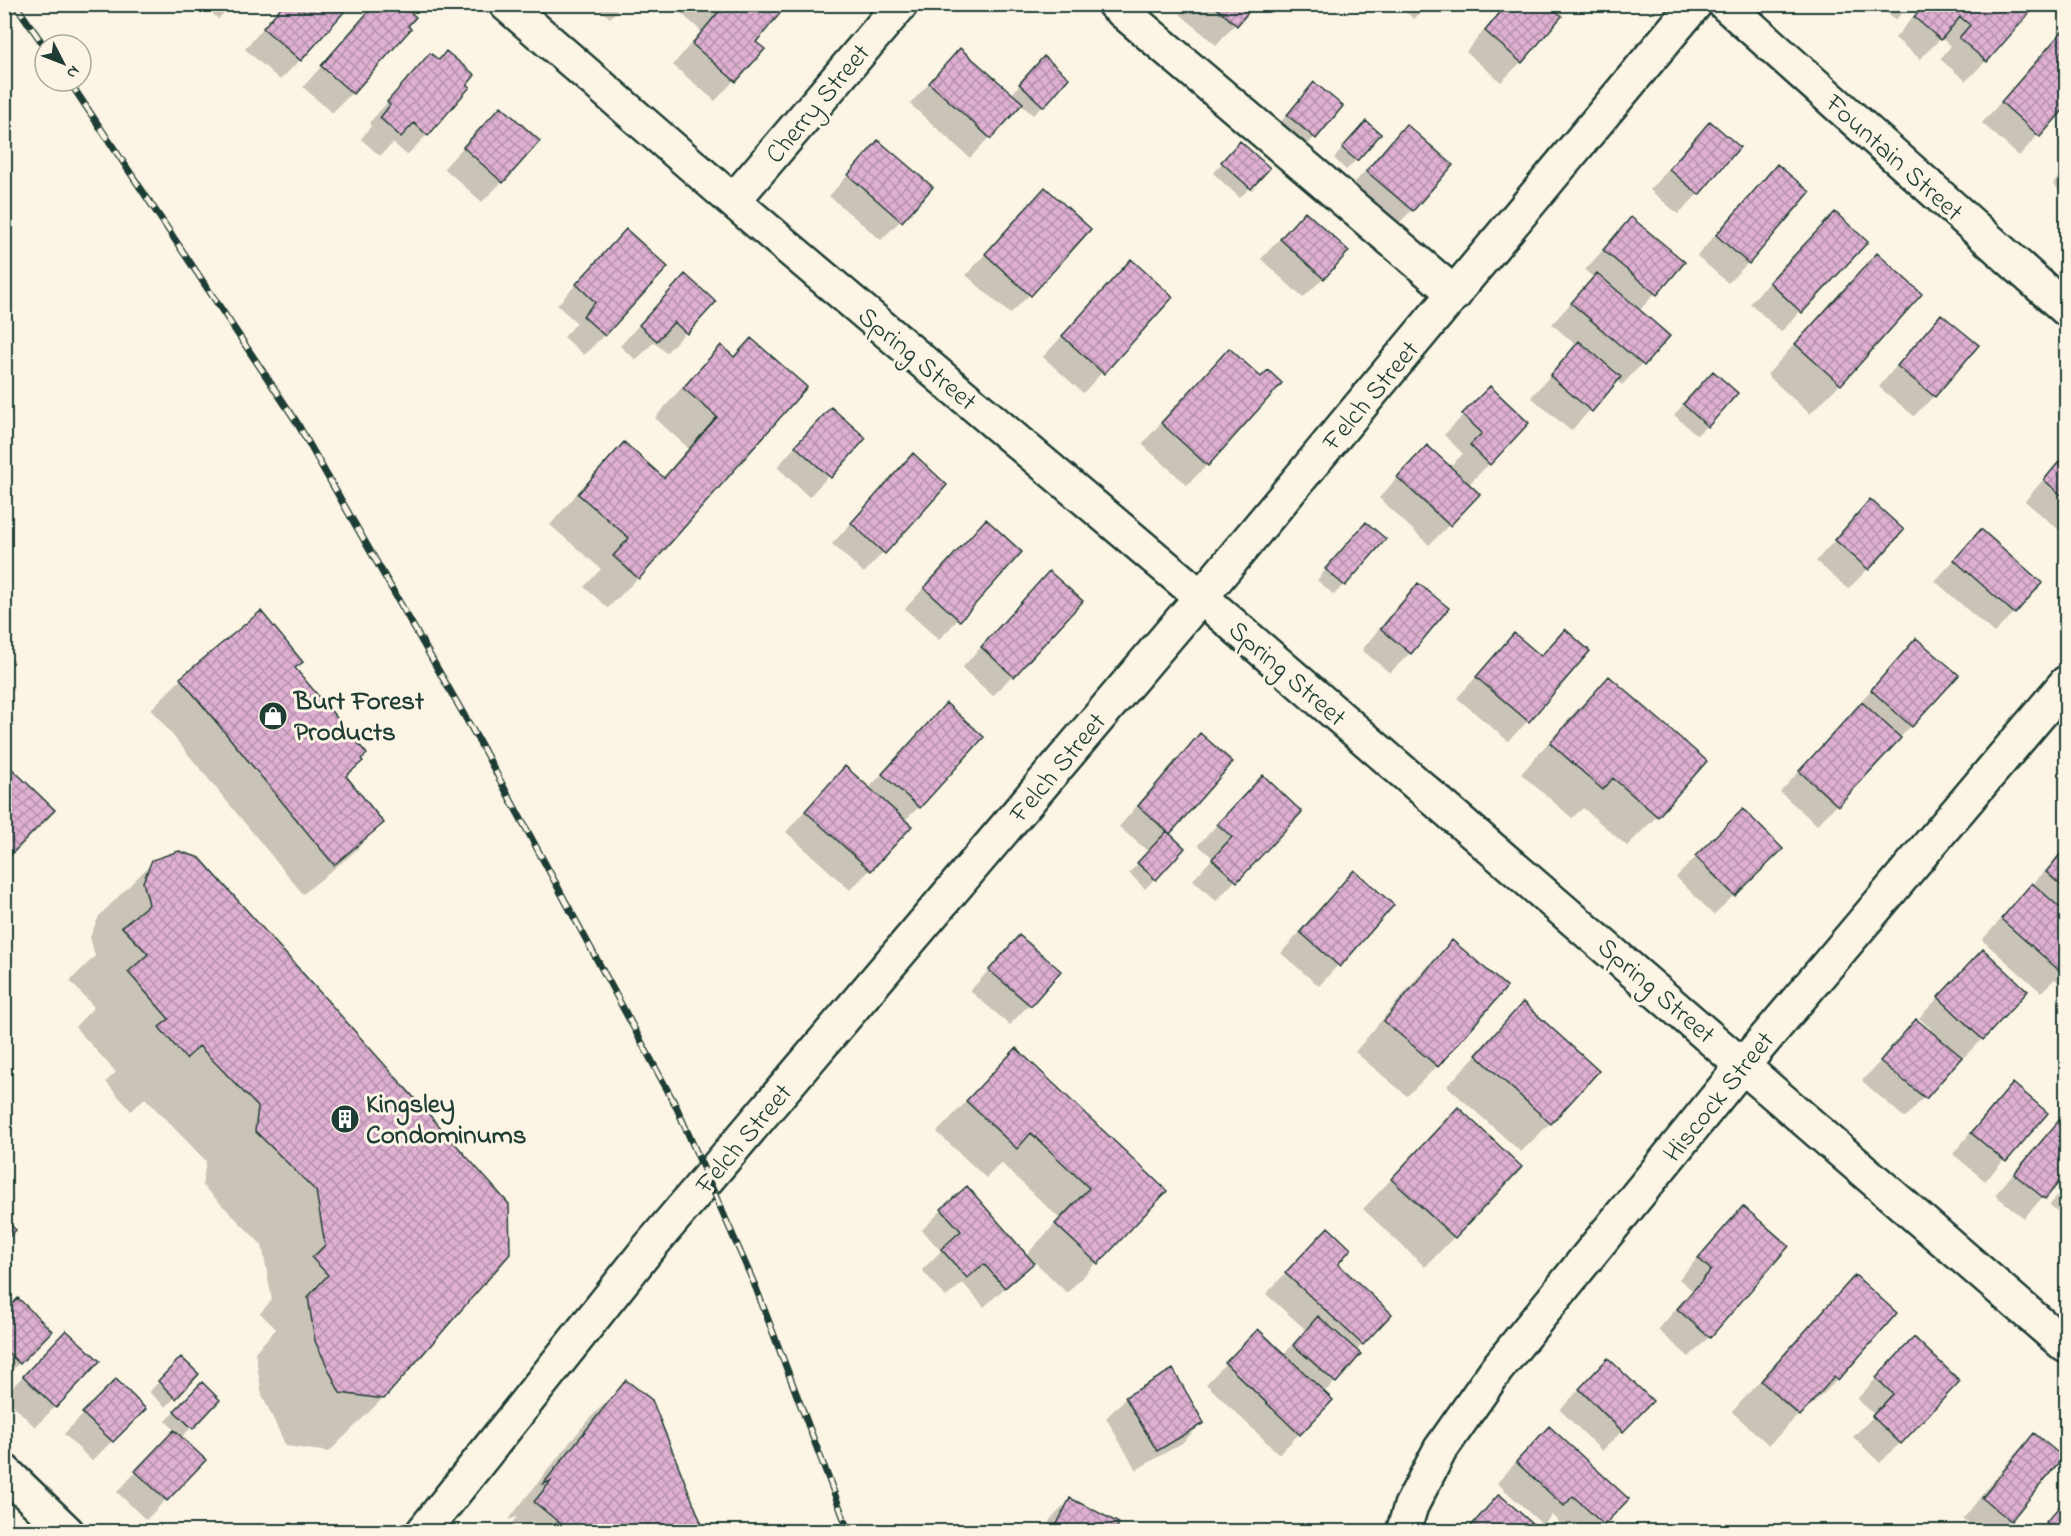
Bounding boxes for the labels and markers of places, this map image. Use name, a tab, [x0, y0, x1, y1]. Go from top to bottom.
place label: Burt Forest Products	[292, 683, 425, 753]
shop icon: Burt Forest Products	[257, 700, 289, 732]
place label: Kingsley Condominums	[366, 1086, 527, 1156]
building icon: Kingsley Condominums	[329, 1103, 361, 1135]

